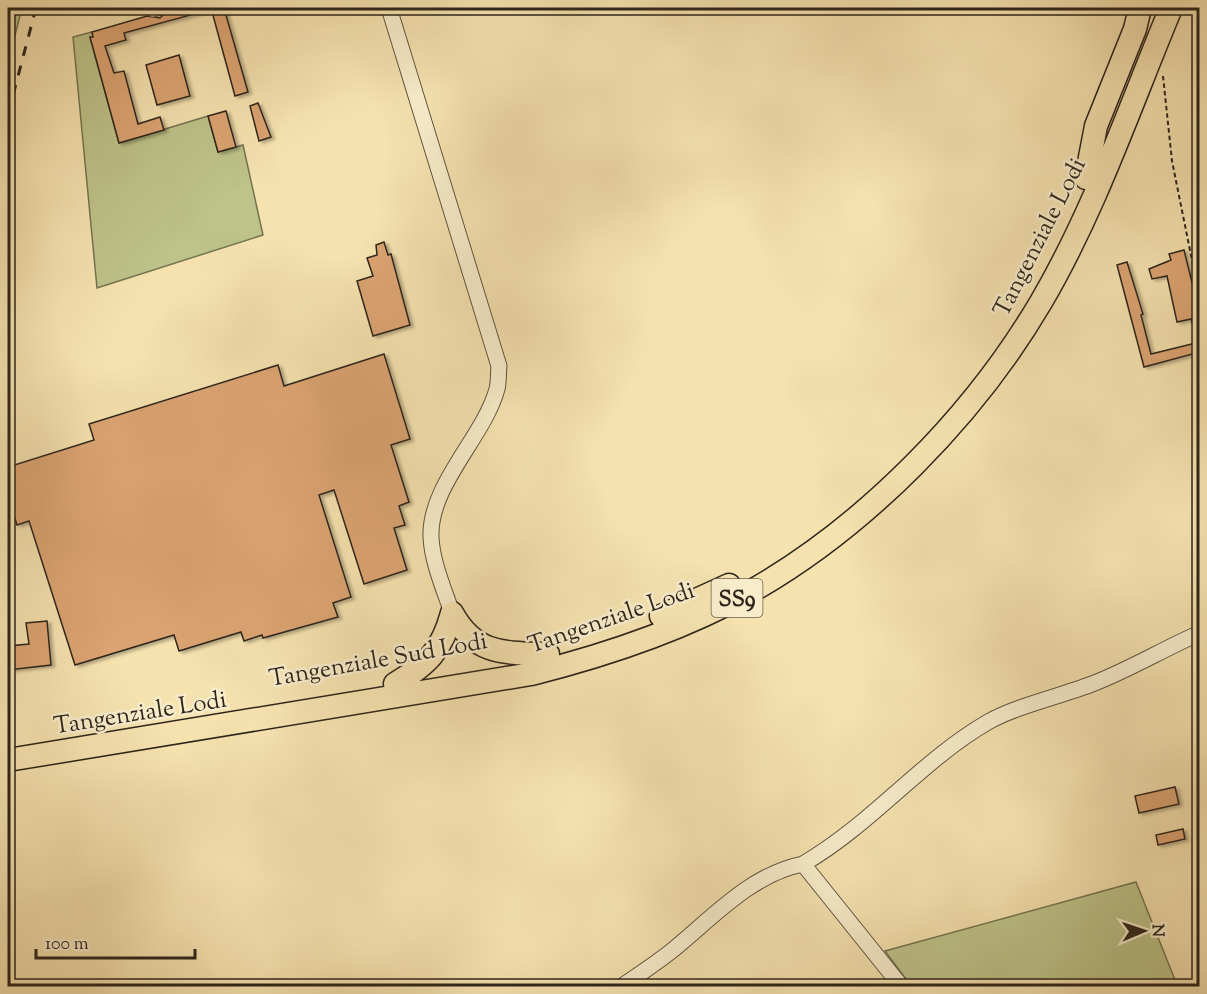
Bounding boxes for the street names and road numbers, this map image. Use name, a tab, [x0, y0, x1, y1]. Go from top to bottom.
street label: Tangenziale Lodi	[986, 152, 1096, 323]
street label: Tangenziale Lodi	[524, 574, 700, 663]
road number: SS9	[712, 579, 762, 617]
street label: Tangenziale Sud Lodi	[266, 625, 490, 697]
street label: Tangenziale Lodi	[52, 684, 229, 744]

